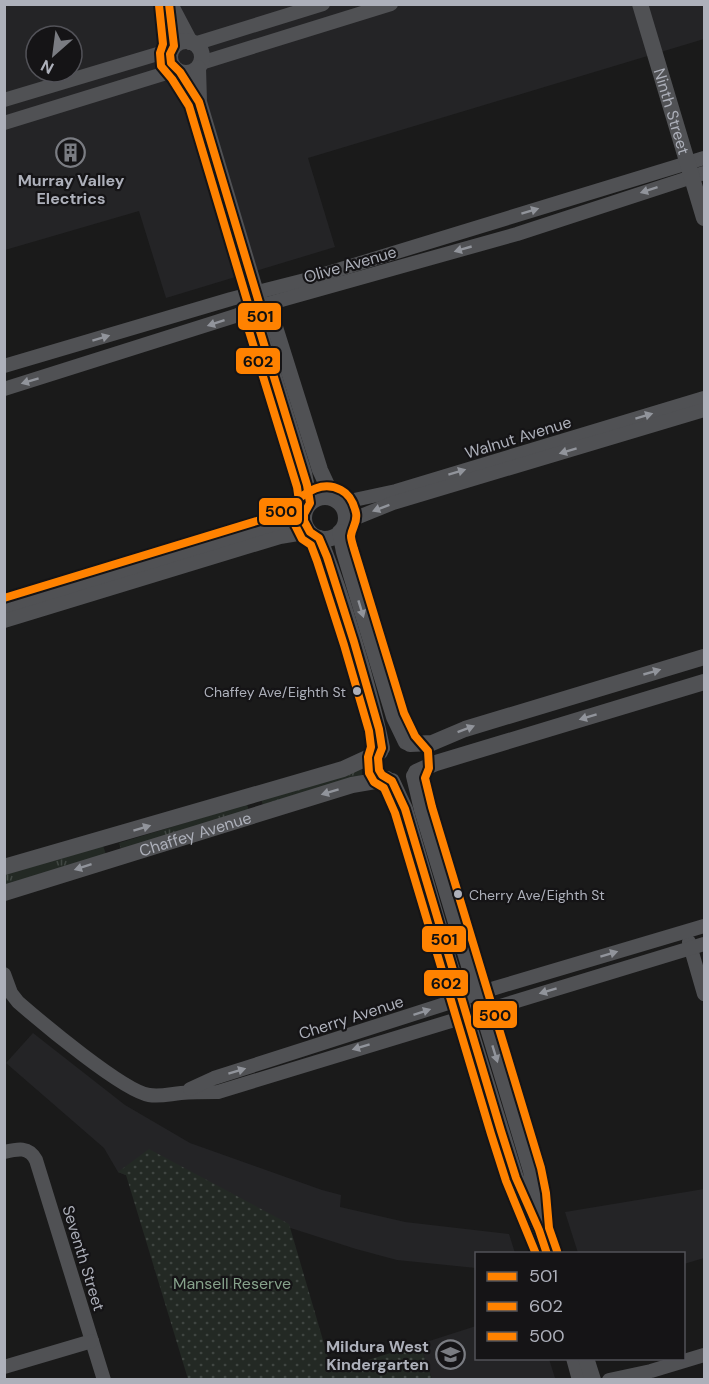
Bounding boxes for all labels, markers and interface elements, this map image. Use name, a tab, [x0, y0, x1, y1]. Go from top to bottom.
north arrow	[24, 24, 84, 84]
text: N	[37, 55, 57, 79]
street label: Ninth Street	[649, 66, 694, 157]
building icon: Murray Valley Electrics	[55, 136, 87, 168]
place label: Murray Valley Electrics	[18, 170, 125, 209]
one-way arrow	[640, 186, 658, 196]
one-way arrow	[521, 206, 539, 215]
street label: Olive Avenue	[301, 241, 399, 288]
one-way arrow	[454, 245, 472, 254]
line badge: 501	[237, 302, 282, 331]
text: 501	[246, 306, 274, 327]
one-way arrow	[207, 318, 225, 328]
one-way arrow	[92, 333, 110, 342]
line badge: 602	[235, 347, 281, 375]
text: 602	[243, 351, 273, 372]
one-way arrow	[20, 377, 38, 386]
street label: Walnut Avenue	[462, 411, 574, 464]
one-way arrow	[635, 411, 653, 420]
one-way arrow	[559, 447, 577, 456]
one-way arrow	[448, 467, 466, 476]
line badge: 500	[258, 497, 303, 526]
text: 500	[265, 501, 297, 522]
one-way arrow	[372, 503, 390, 513]
one-way arrow	[357, 600, 366, 618]
one-way arrow	[643, 667, 661, 676]
place label: Chaffey Ave/Eighth St	[204, 683, 346, 701]
marker: Chaffey Ave/Eighth St	[351, 685, 363, 697]
one-way arrow	[579, 713, 597, 722]
one-way arrow	[457, 724, 475, 734]
one-way arrow	[321, 788, 339, 797]
street label: Chaffey Avenue	[136, 807, 254, 861]
one-way arrow	[133, 823, 151, 832]
one-way arrow	[74, 863, 92, 873]
place label: Cherry Ave/Eighth St	[469, 886, 605, 904]
marker: Cherry Ave/Eighth St	[452, 888, 464, 900]
line badge: 501	[421, 925, 467, 953]
text: 501	[430, 929, 458, 950]
one-way arrow	[600, 949, 618, 958]
line badge: 602	[423, 969, 469, 997]
text: 602	[431, 973, 461, 994]
one-way arrow	[539, 987, 557, 996]
street label: Cherry Avenue	[296, 991, 406, 1044]
line badge: 500	[472, 1000, 518, 1029]
text: 500	[479, 1005, 511, 1026]
one-way arrow	[413, 1006, 431, 1016]
one-way arrow	[352, 1043, 370, 1052]
one-way arrow	[491, 1045, 500, 1063]
one-way arrow	[228, 1066, 246, 1075]
street label: Seventh Street	[57, 1203, 110, 1314]
legend	[475, 1252, 685, 1360]
text: 501	[529, 1264, 558, 1288]
park label: Mansell Reserve	[173, 1273, 291, 1294]
text: 602	[529, 1294, 563, 1318]
text: 500	[529, 1324, 565, 1348]
place label: Mildura West Kindergarten	[326, 1336, 429, 1375]
school or university icon: Mildura West Kindergarten	[434, 1339, 466, 1371]

